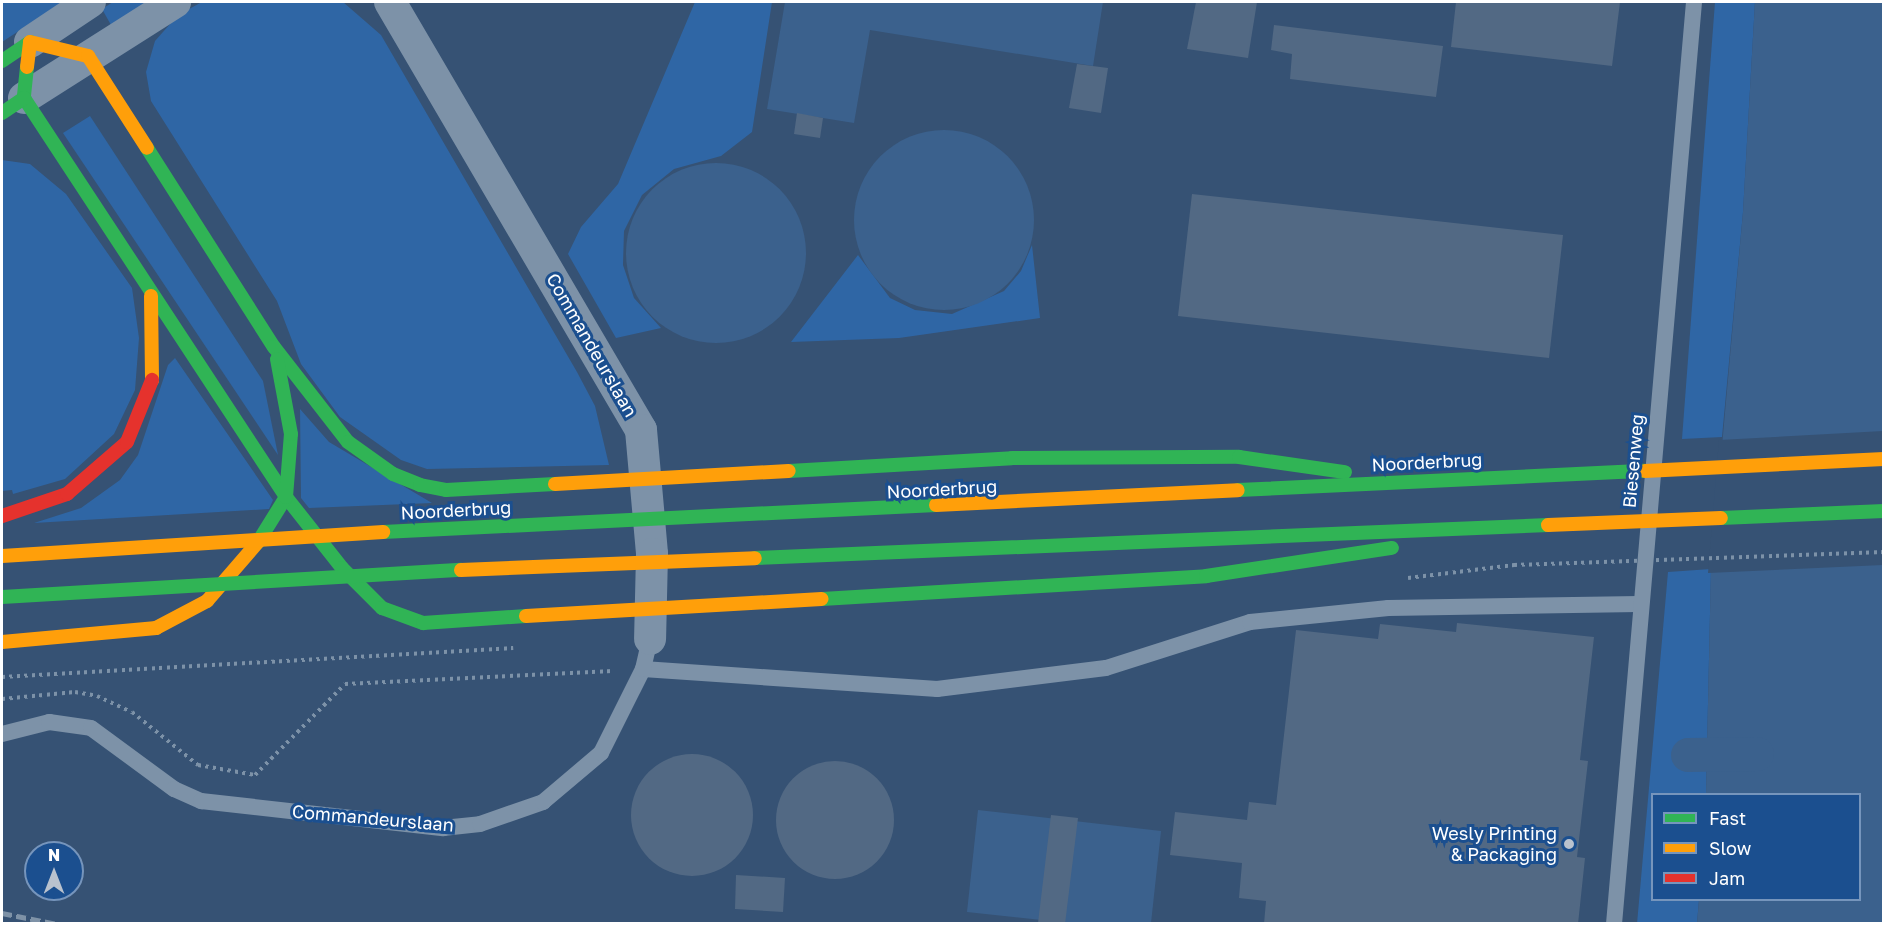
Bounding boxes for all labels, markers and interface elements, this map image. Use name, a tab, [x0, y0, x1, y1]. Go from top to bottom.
street label: Commandeurslaan	[542, 269, 642, 421]
street label: Biesenweg	[1618, 413, 1648, 509]
street label: Noorderbrug	[1371, 448, 1483, 476]
street label: Noorderbrug	[886, 475, 998, 503]
street label: Noorderbrug	[400, 496, 512, 524]
legend	[1651, 793, 1861, 901]
street label: Commandeurslaan	[291, 800, 455, 836]
text: Fast	[1709, 807, 1746, 829]
place label: Wesly Printing & Packaging	[1432, 823, 1557, 866]
marker: Wesly Printing & Packaging	[1562, 837, 1576, 851]
text: Slow	[1709, 837, 1751, 859]
north arrow	[24, 841, 84, 901]
text: N	[48, 845, 60, 865]
text: Jam	[1709, 867, 1745, 889]

